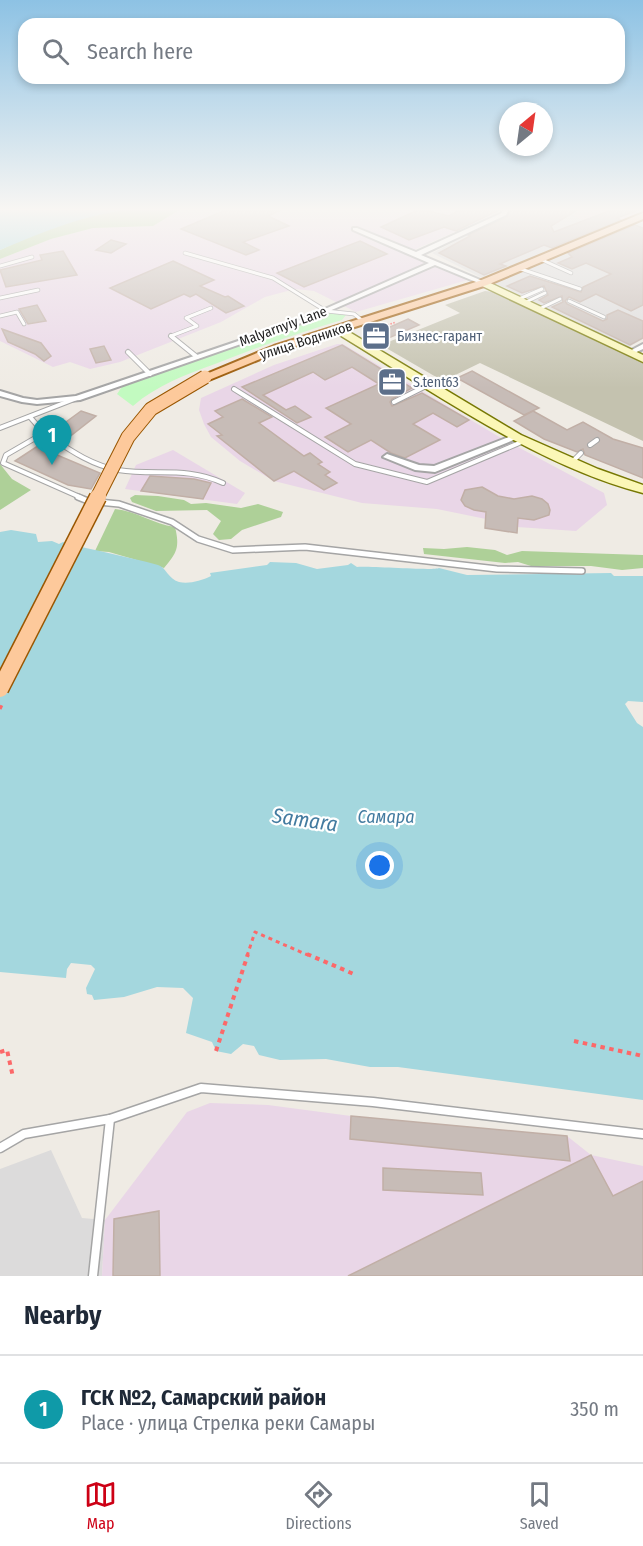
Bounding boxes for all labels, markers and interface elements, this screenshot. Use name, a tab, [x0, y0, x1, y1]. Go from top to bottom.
search box	[18, 18, 625, 84]
icon: search	[39, 35, 72, 68]
text: Search here	[87, 38, 193, 65]
north arrow	[499, 102, 553, 156]
street label: Malyarnyiy Lane	[237, 303, 329, 350]
street label: улица Водников	[258, 318, 354, 363]
office icon: Бизнес-гарант	[360, 320, 392, 352]
place label: Бизнес-гарант	[397, 328, 482, 345]
office icon: S.tent63	[376, 366, 408, 398]
place label: S.tent63	[413, 374, 459, 391]
pin: 1	[32, 416, 72, 465]
water label: Samara	[270, 802, 339, 837]
water label: Самара	[357, 806, 415, 828]
your location	[365, 851, 394, 880]
text: Nearby	[24, 1300, 101, 1331]
text: ГСК №2, Самарский район	[81, 1384, 326, 1411]
text: 1	[39, 1397, 48, 1421]
text: 350 m	[570, 1397, 619, 1421]
text: Place · улица Стрелка реки Самары	[81, 1411, 375, 1435]
tab: Map	[84, 1478, 117, 1533]
tab: Directions	[285, 1478, 352, 1533]
tab: Saved	[520, 1478, 559, 1533]

